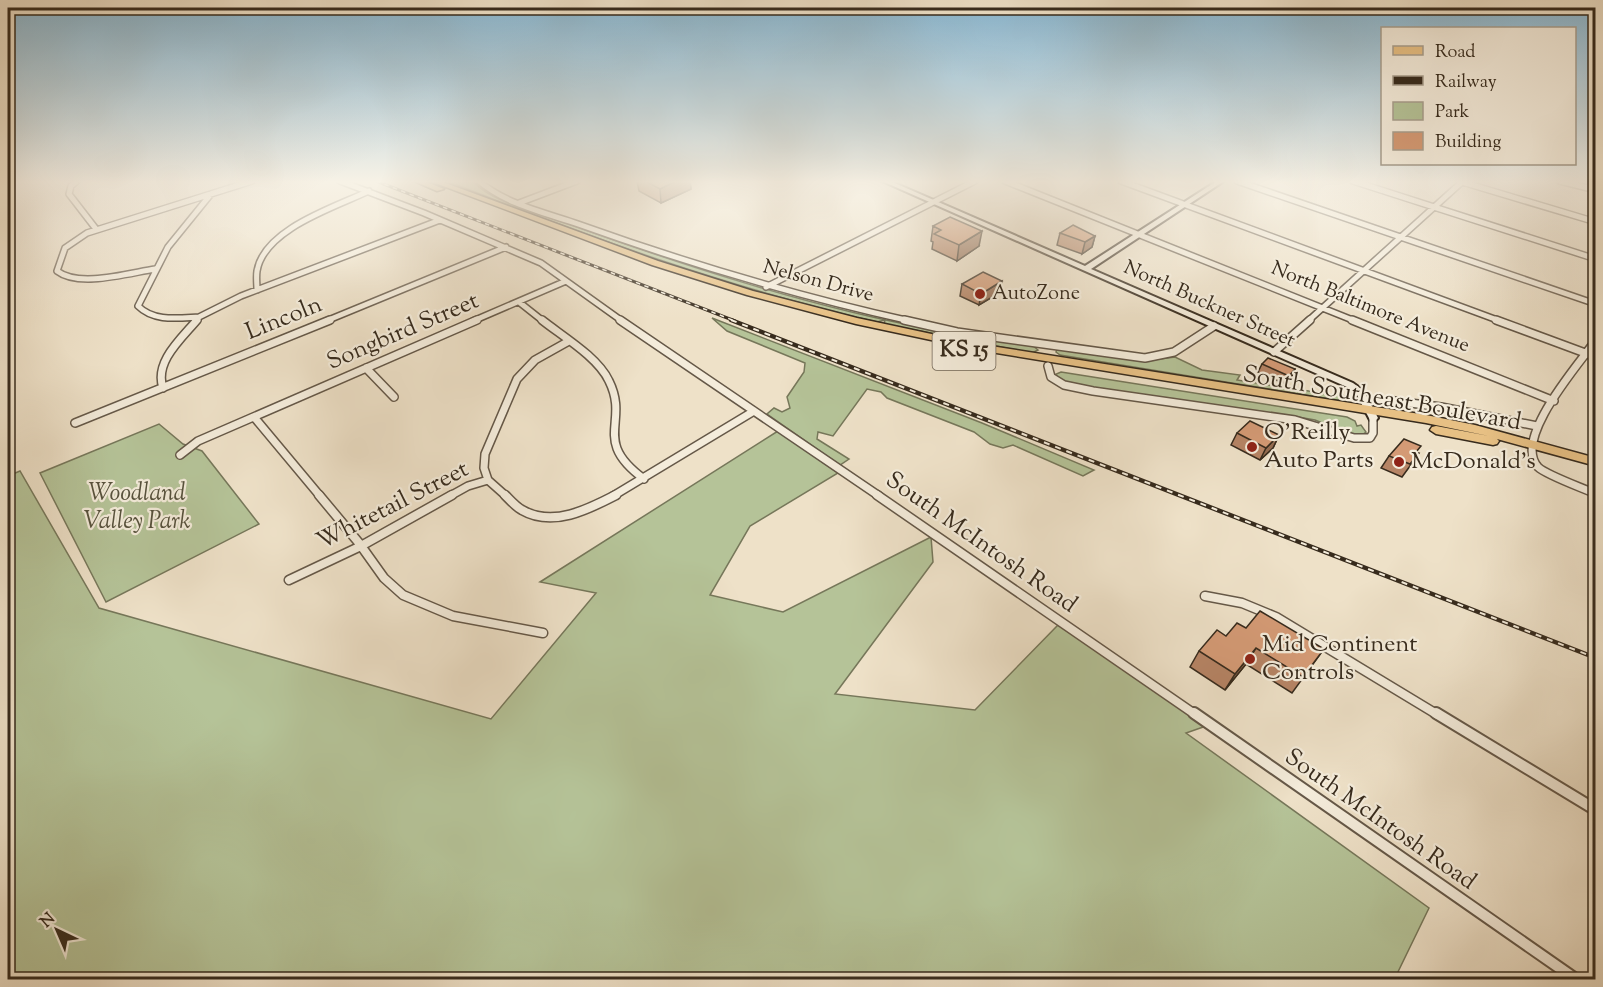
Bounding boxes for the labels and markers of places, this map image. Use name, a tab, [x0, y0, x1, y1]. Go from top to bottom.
place label: AutoZone	[992, 280, 1080, 309]
marker: AutoZone	[973, 287, 987, 301]
place label: O'Reilly Auto Parts	[1264, 416, 1374, 478]
marker: O'Reilly Auto Parts	[1245, 440, 1259, 454]
place label: McDonald's	[1411, 445, 1536, 479]
marker: McDonald's	[1392, 455, 1406, 469]
place label: Mid Continent Controls	[1262, 628, 1417, 690]
marker: Mid Continent Controls	[1243, 652, 1257, 666]

